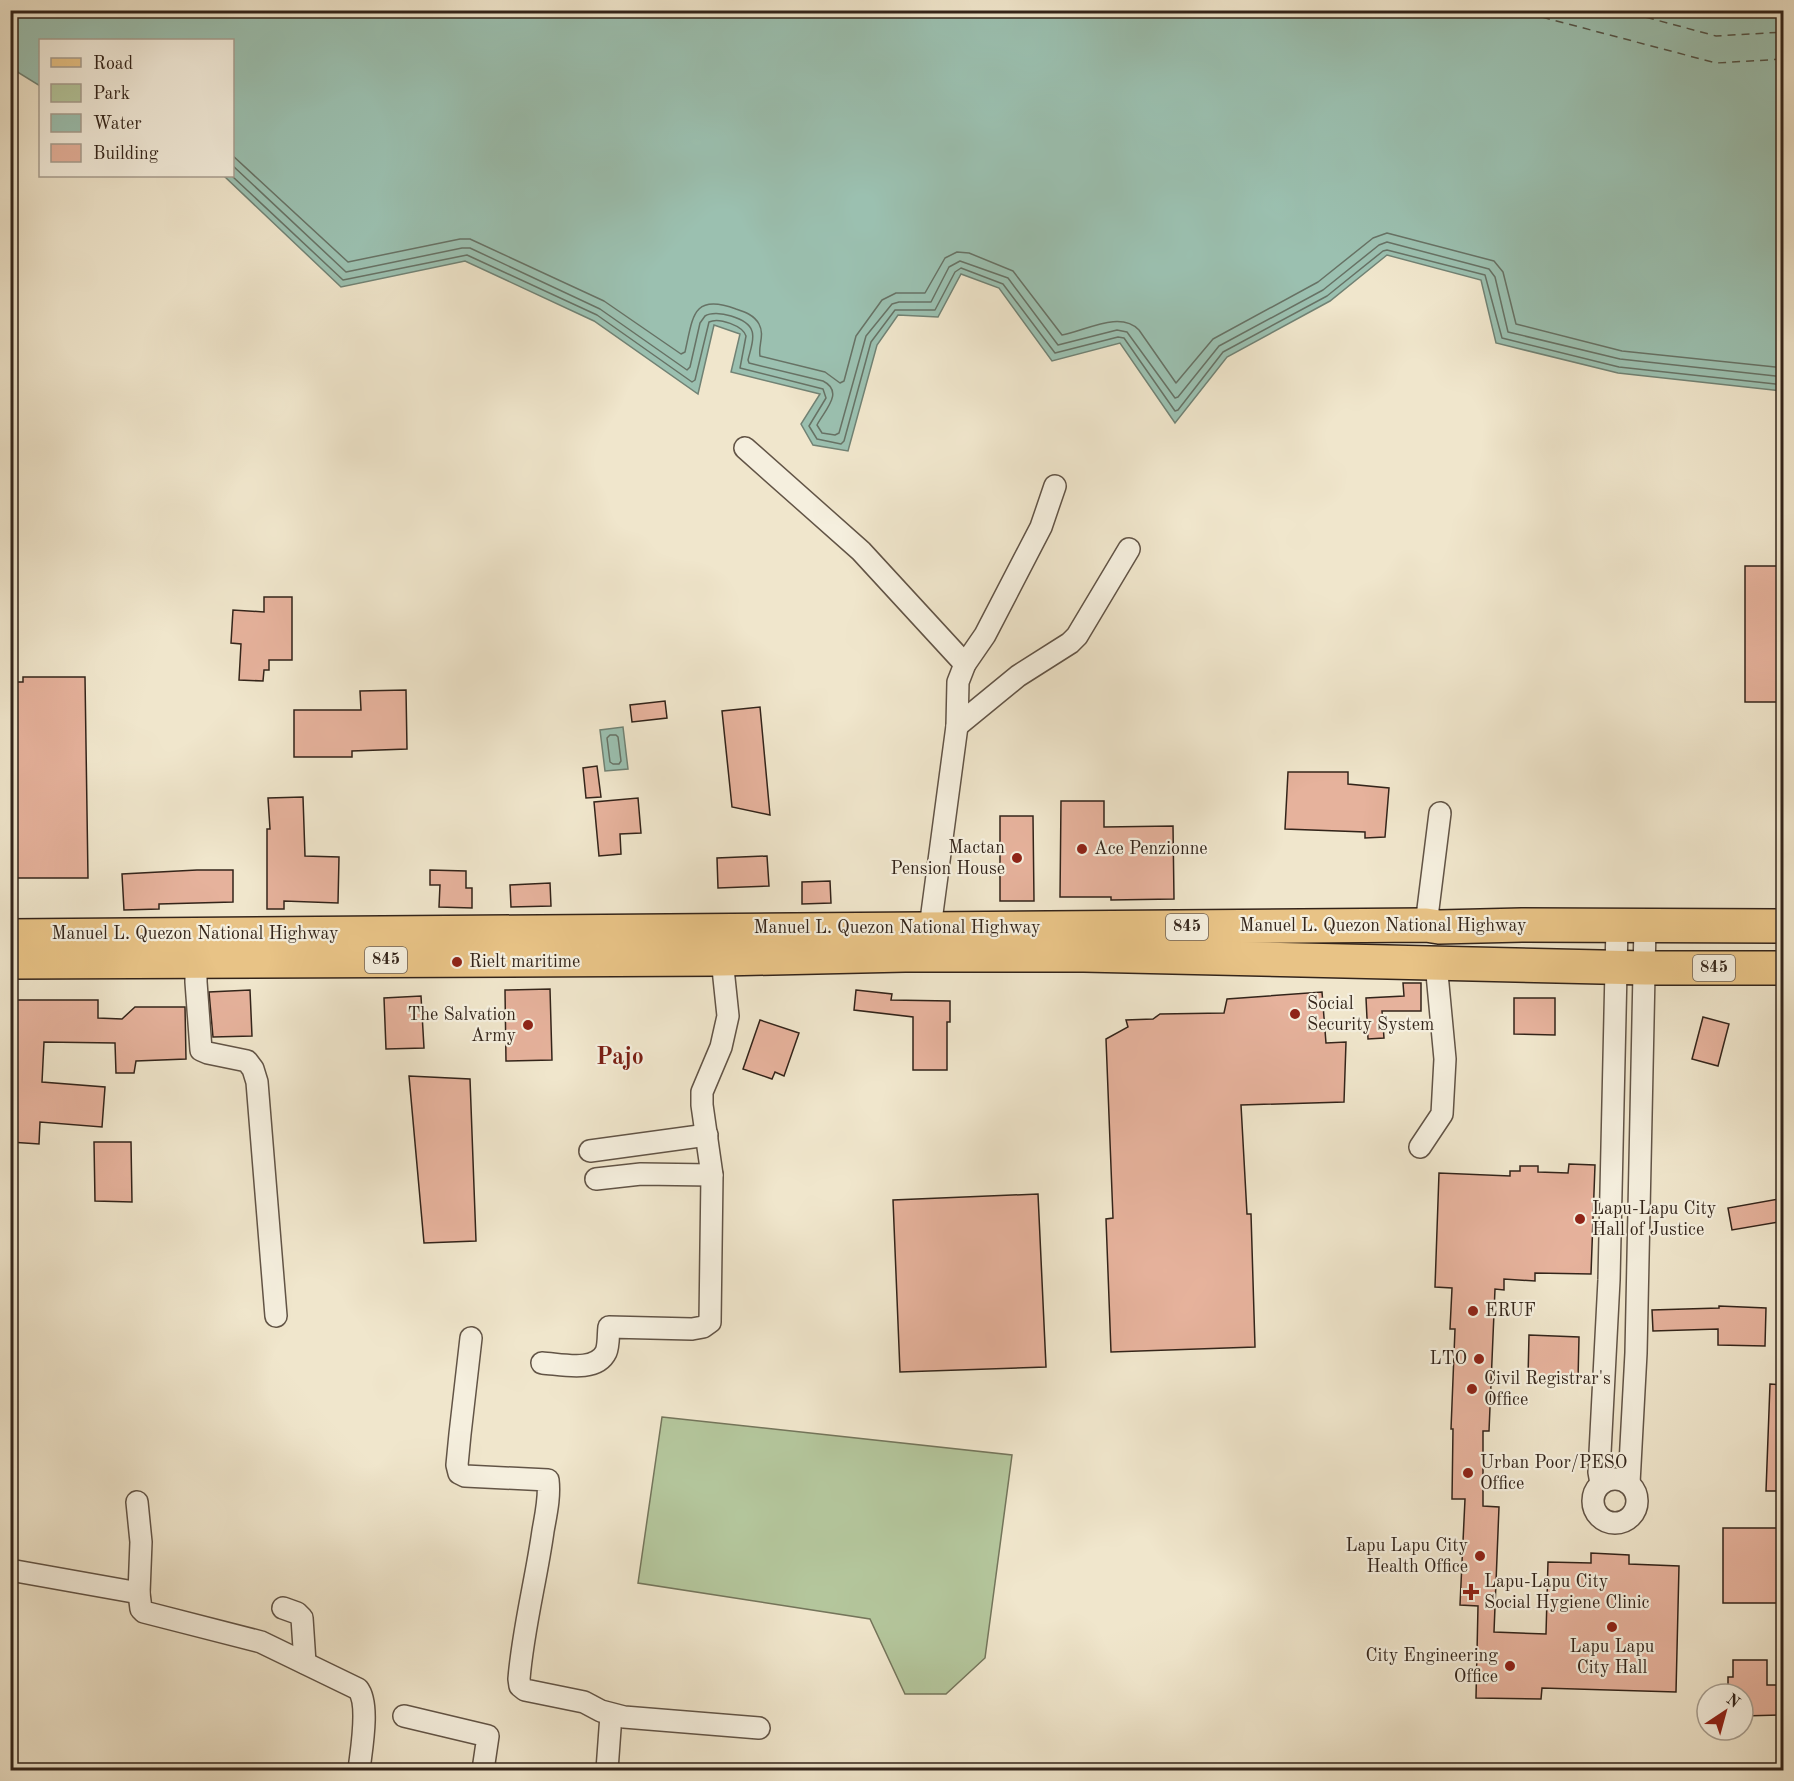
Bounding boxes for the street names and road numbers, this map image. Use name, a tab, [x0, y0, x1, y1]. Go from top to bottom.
road number: 845	[1166, 914, 1208, 940]
street label: Manuel L. Quezon National Highway	[1239, 917, 1527, 935]
street label: Manuel L. Quezon National Highway	[753, 919, 1041, 937]
street label: Manuel L. Quezon National Highway	[51, 925, 339, 943]
road number: 845	[365, 947, 407, 973]
road number: 845	[1693, 955, 1735, 981]

